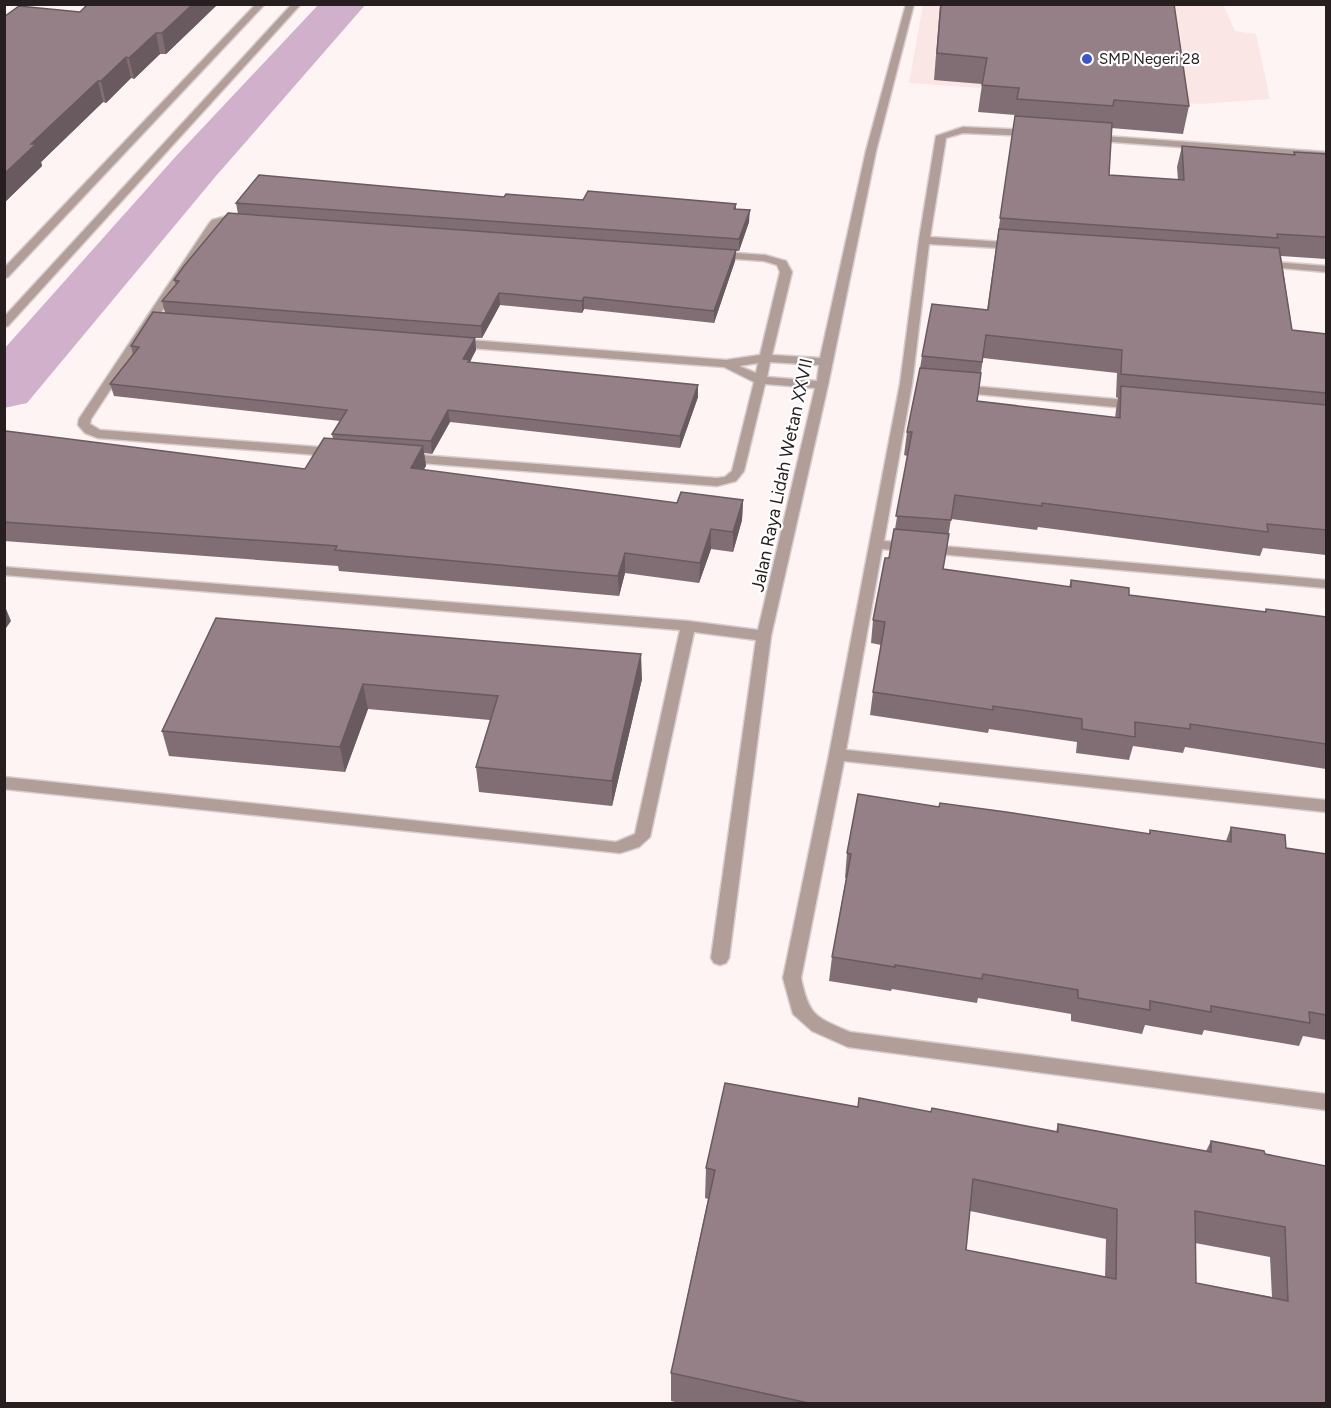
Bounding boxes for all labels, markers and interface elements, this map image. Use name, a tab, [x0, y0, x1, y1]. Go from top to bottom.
place label: SMP Negeri 28	[1099, 50, 1200, 68]
marker: SMP Negeri 28	[1080, 52, 1094, 66]
street label: Jalan Raya Lidah Wetan XXVII	[746, 356, 818, 594]

